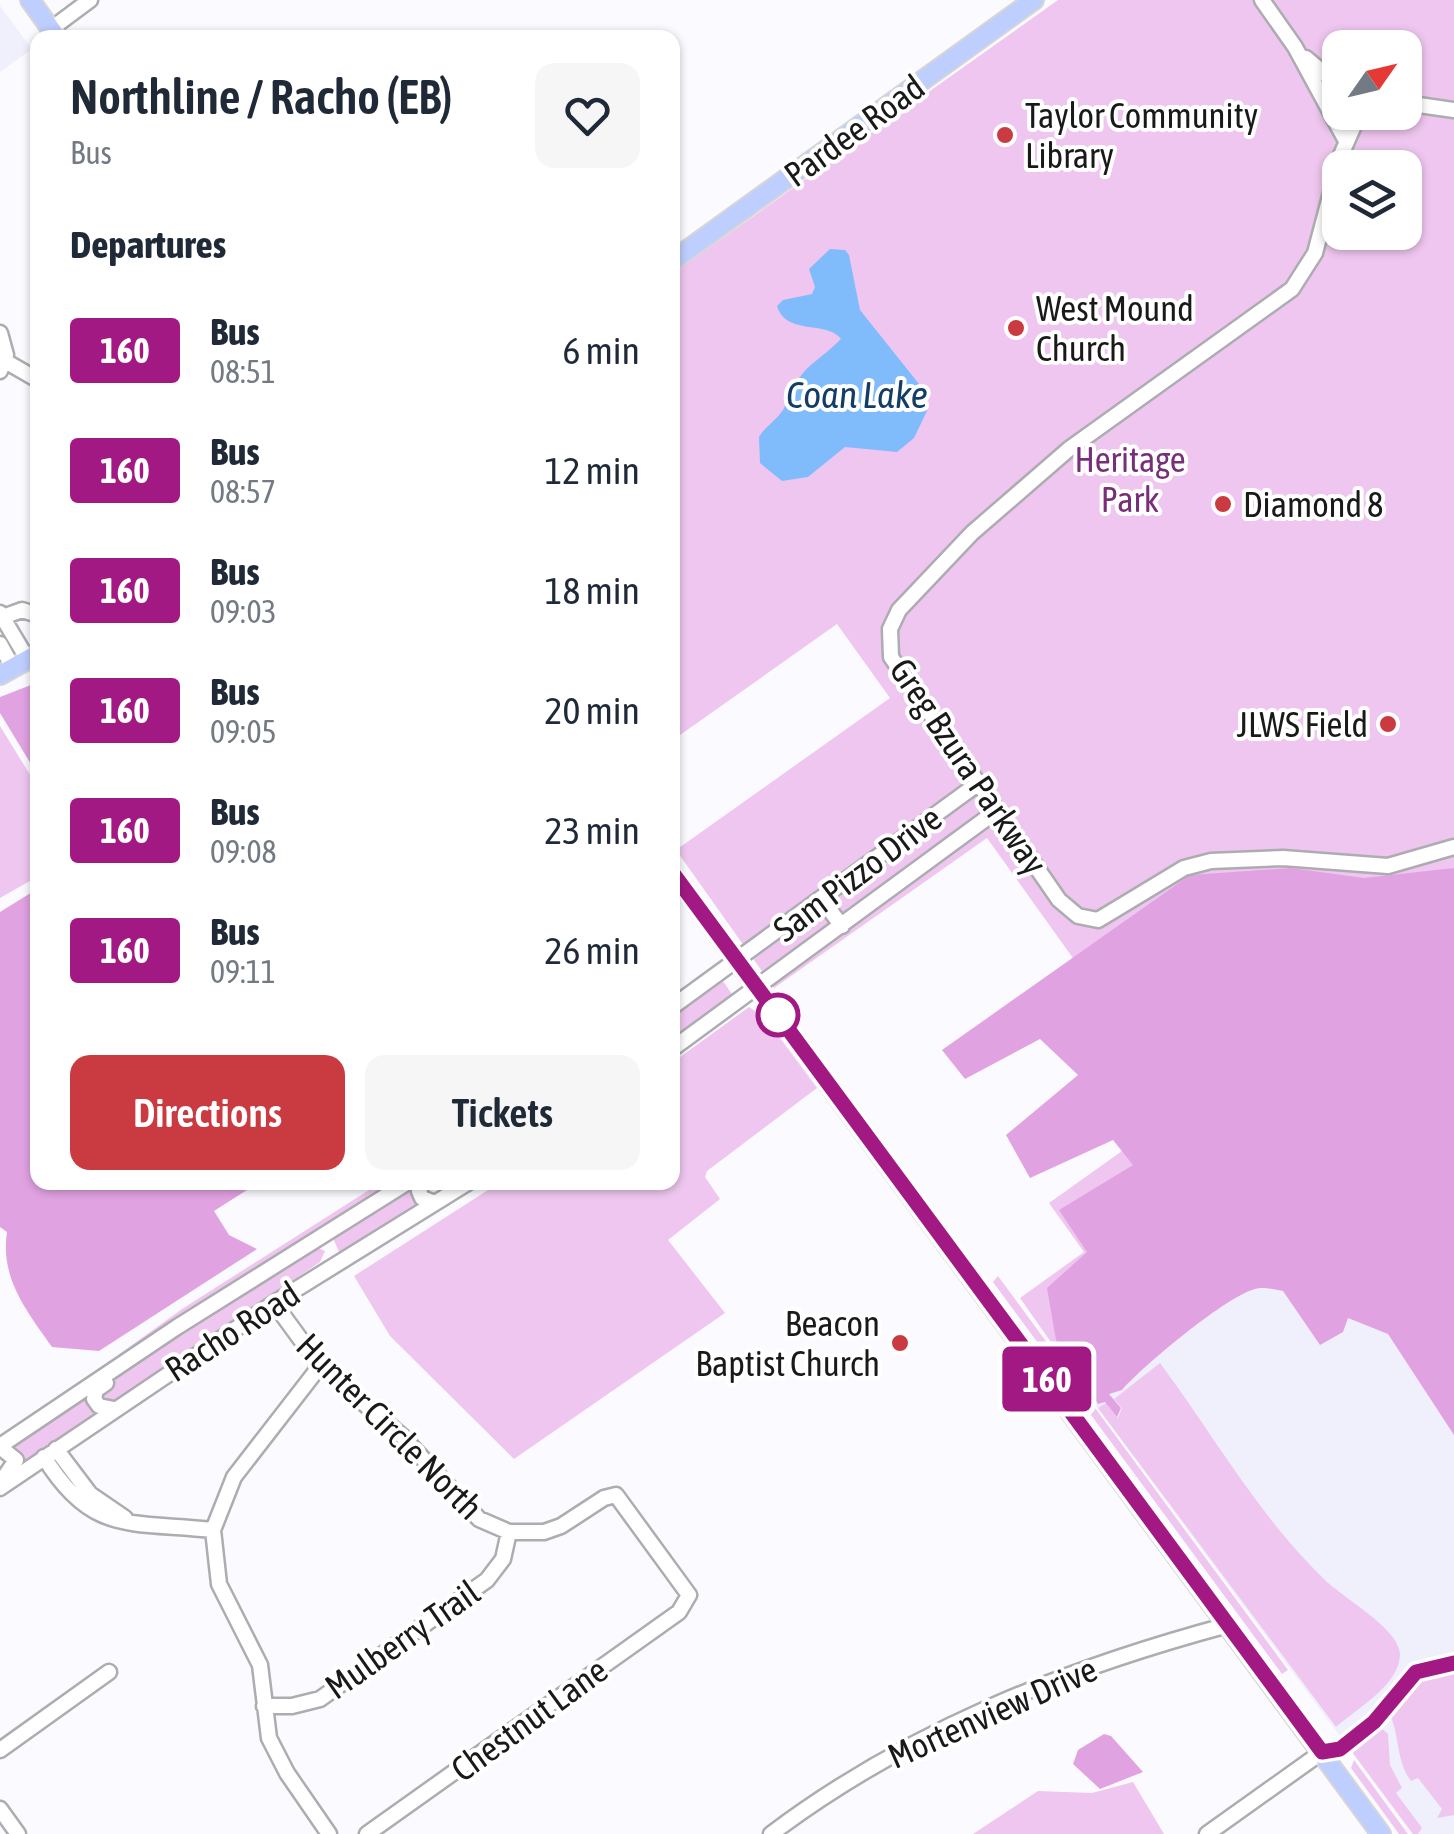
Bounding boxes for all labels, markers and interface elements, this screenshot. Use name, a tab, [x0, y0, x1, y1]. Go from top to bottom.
north arrow	[1322, 30, 1422, 130]
map controls	[1322, 30, 1422, 250]
button: heart	[535, 63, 640, 168]
street label: Pardee Road	[776, 66, 932, 194]
text: Northline / Racho (EB)	[70, 69, 453, 124]
place label: Taylor Community Library	[1025, 95, 1258, 175]
marker: Taylor Community Library	[994, 124, 1016, 146]
text: Bus	[70, 134, 112, 171]
button: layers	[1322, 150, 1422, 250]
text: Departures	[70, 223, 226, 266]
place label: West Mound Church	[1036, 288, 1194, 368]
text: Bus	[210, 310, 260, 353]
marker: West Mound Church	[1005, 317, 1027, 339]
text: 6 min	[562, 329, 640, 372]
text: 160	[100, 330, 150, 370]
text: 08:51	[210, 353, 276, 390]
water label: Coan Lake	[786, 373, 928, 416]
text: Bus	[210, 430, 260, 473]
park label: Heritage Park	[1074, 439, 1186, 519]
text: 12 min	[545, 449, 640, 492]
text: 160	[100, 450, 150, 490]
text: 08:57	[210, 473, 276, 510]
place label: Diamond 8	[1243, 484, 1383, 524]
marker: Diamond 8	[1212, 493, 1234, 515]
text: Bus	[210, 550, 260, 593]
text: 18 min	[545, 569, 640, 612]
text: 160	[100, 570, 150, 610]
text: 09:03	[210, 593, 277, 630]
street label: Greg Bzura Parkway	[882, 651, 1056, 881]
text: Bus	[210, 670, 260, 713]
text: 20 min	[545, 689, 640, 732]
text: 160	[100, 690, 150, 730]
place label: JLWS Field	[1237, 704, 1368, 744]
text: 09:05	[210, 713, 277, 750]
marker: JLWS Field	[1377, 713, 1399, 735]
text: Bus	[210, 790, 260, 833]
street label: Sam Pizzo Drive	[765, 797, 949, 949]
text: 23 min	[545, 809, 640, 852]
text: 160	[100, 810, 150, 850]
text: 09:08	[210, 833, 277, 870]
text: Bus	[210, 910, 260, 953]
text: 26 min	[545, 929, 640, 972]
text: 160	[100, 930, 150, 970]
text: 09:11	[210, 953, 276, 990]
unlabelled marker	[757, 994, 799, 1036]
button: Directions	[70, 1055, 345, 1170]
button: Tickets	[365, 1055, 640, 1170]
street label: Racho Road	[157, 1273, 307, 1389]
place label: Beacon Baptist Church	[695, 1303, 880, 1383]
street label: Hunter Circle North	[289, 1325, 491, 1527]
marker: Beacon Baptist Church	[889, 1332, 911, 1354]
line badge: 160	[990, 1346, 1104, 1412]
text: 160	[1022, 1359, 1072, 1399]
street label: Mulberry Trail	[317, 1571, 487, 1707]
street label: Mortenview Drive	[881, 1648, 1103, 1776]
street label: Chestnut Lane	[443, 1649, 615, 1789]

